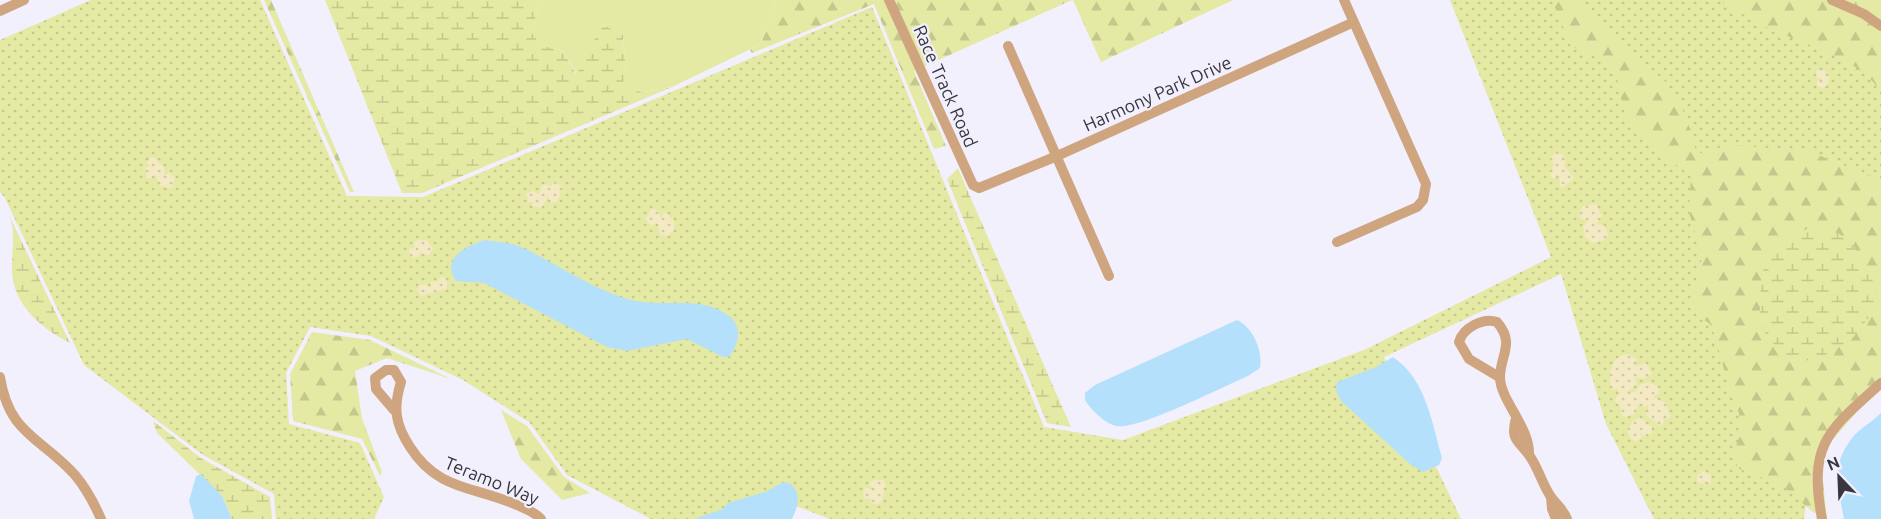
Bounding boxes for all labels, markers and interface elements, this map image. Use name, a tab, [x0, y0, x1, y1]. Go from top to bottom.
street label: Race Track Road	[910, 22, 982, 150]
street label: Harmony Park Drive	[1080, 51, 1234, 135]
north arrow	[1809, 447, 1869, 507]
street label: Teramo Way	[442, 452, 542, 508]
text: N	[1824, 453, 1842, 474]

